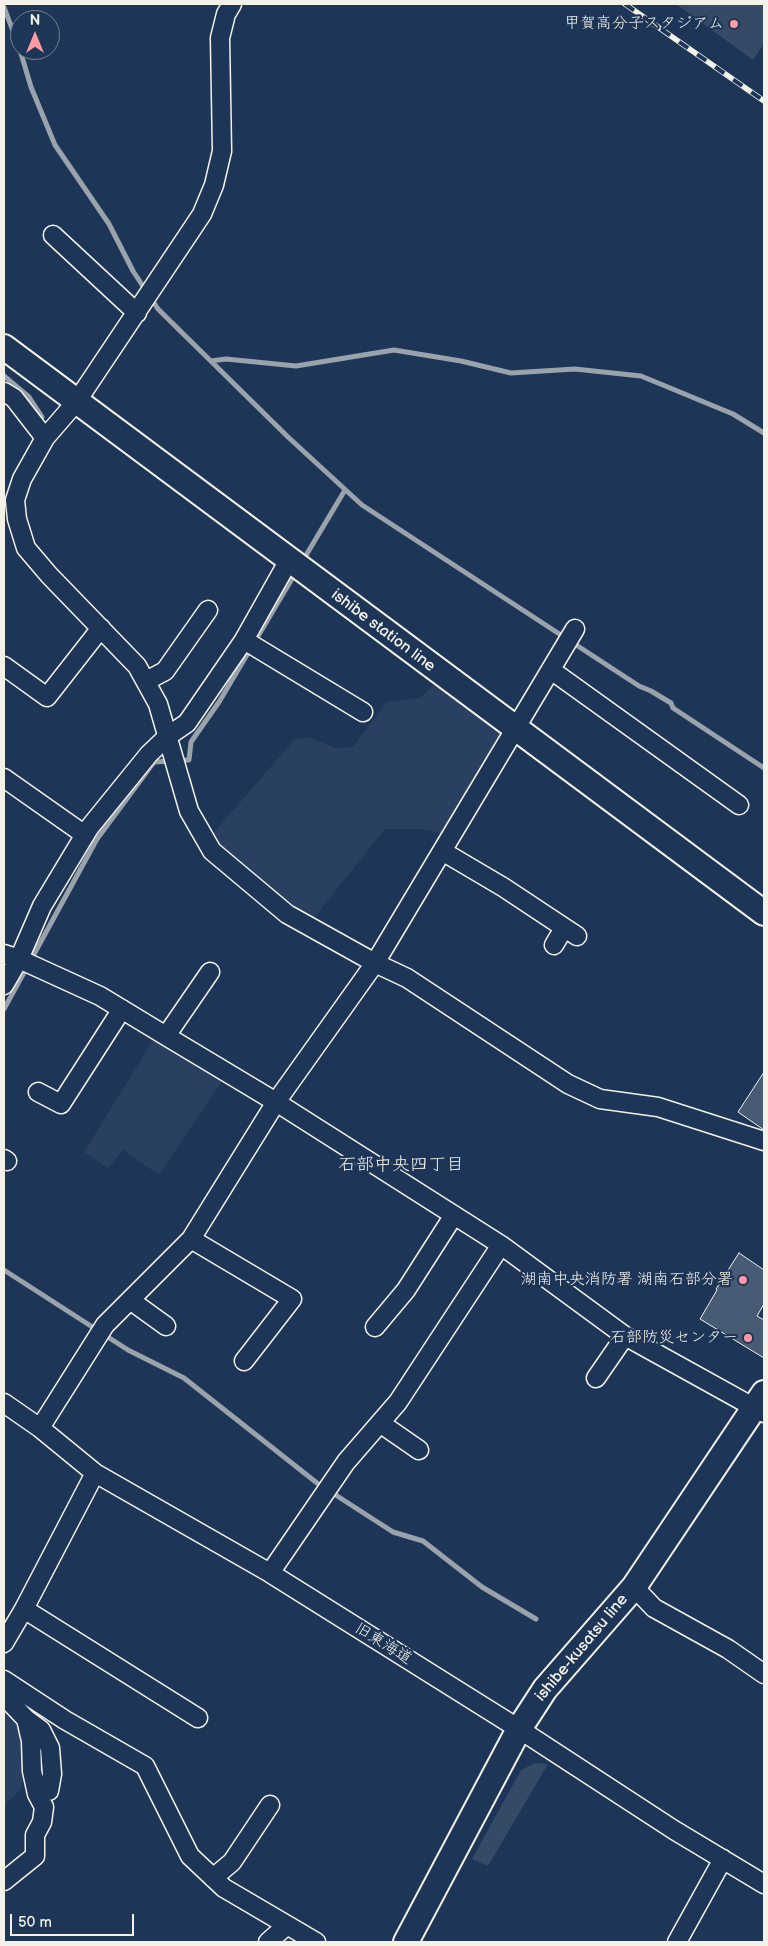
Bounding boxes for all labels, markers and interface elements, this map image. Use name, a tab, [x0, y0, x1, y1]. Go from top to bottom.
north arrow	[10, 10, 60, 60]
text: N	[30, 12, 40, 29]
place label: 甲賀高分子スタジアム	[564, 14, 724, 34]
marker: 甲賀高分子スタジアム	[728, 18, 740, 30]
street label: ishibe station line	[327, 586, 439, 676]
district label: 石部中央四丁目	[338, 1154, 464, 1176]
place label: 湖南中央消防署 湖南石部分署	[521, 1270, 733, 1290]
marker: 湖南中央消防署 湖南石部分署	[737, 1274, 749, 1286]
place label: 石部防災センター	[610, 1328, 738, 1348]
marker: 石部防災センター	[742, 1332, 754, 1344]
street label: ishibe-kusatsu line	[532, 1591, 632, 1705]
street label: 旧東海道	[351, 1619, 415, 1669]
scale bar	[12, 1904, 136, 1936]
text: 50 m	[18, 1913, 52, 1932]

